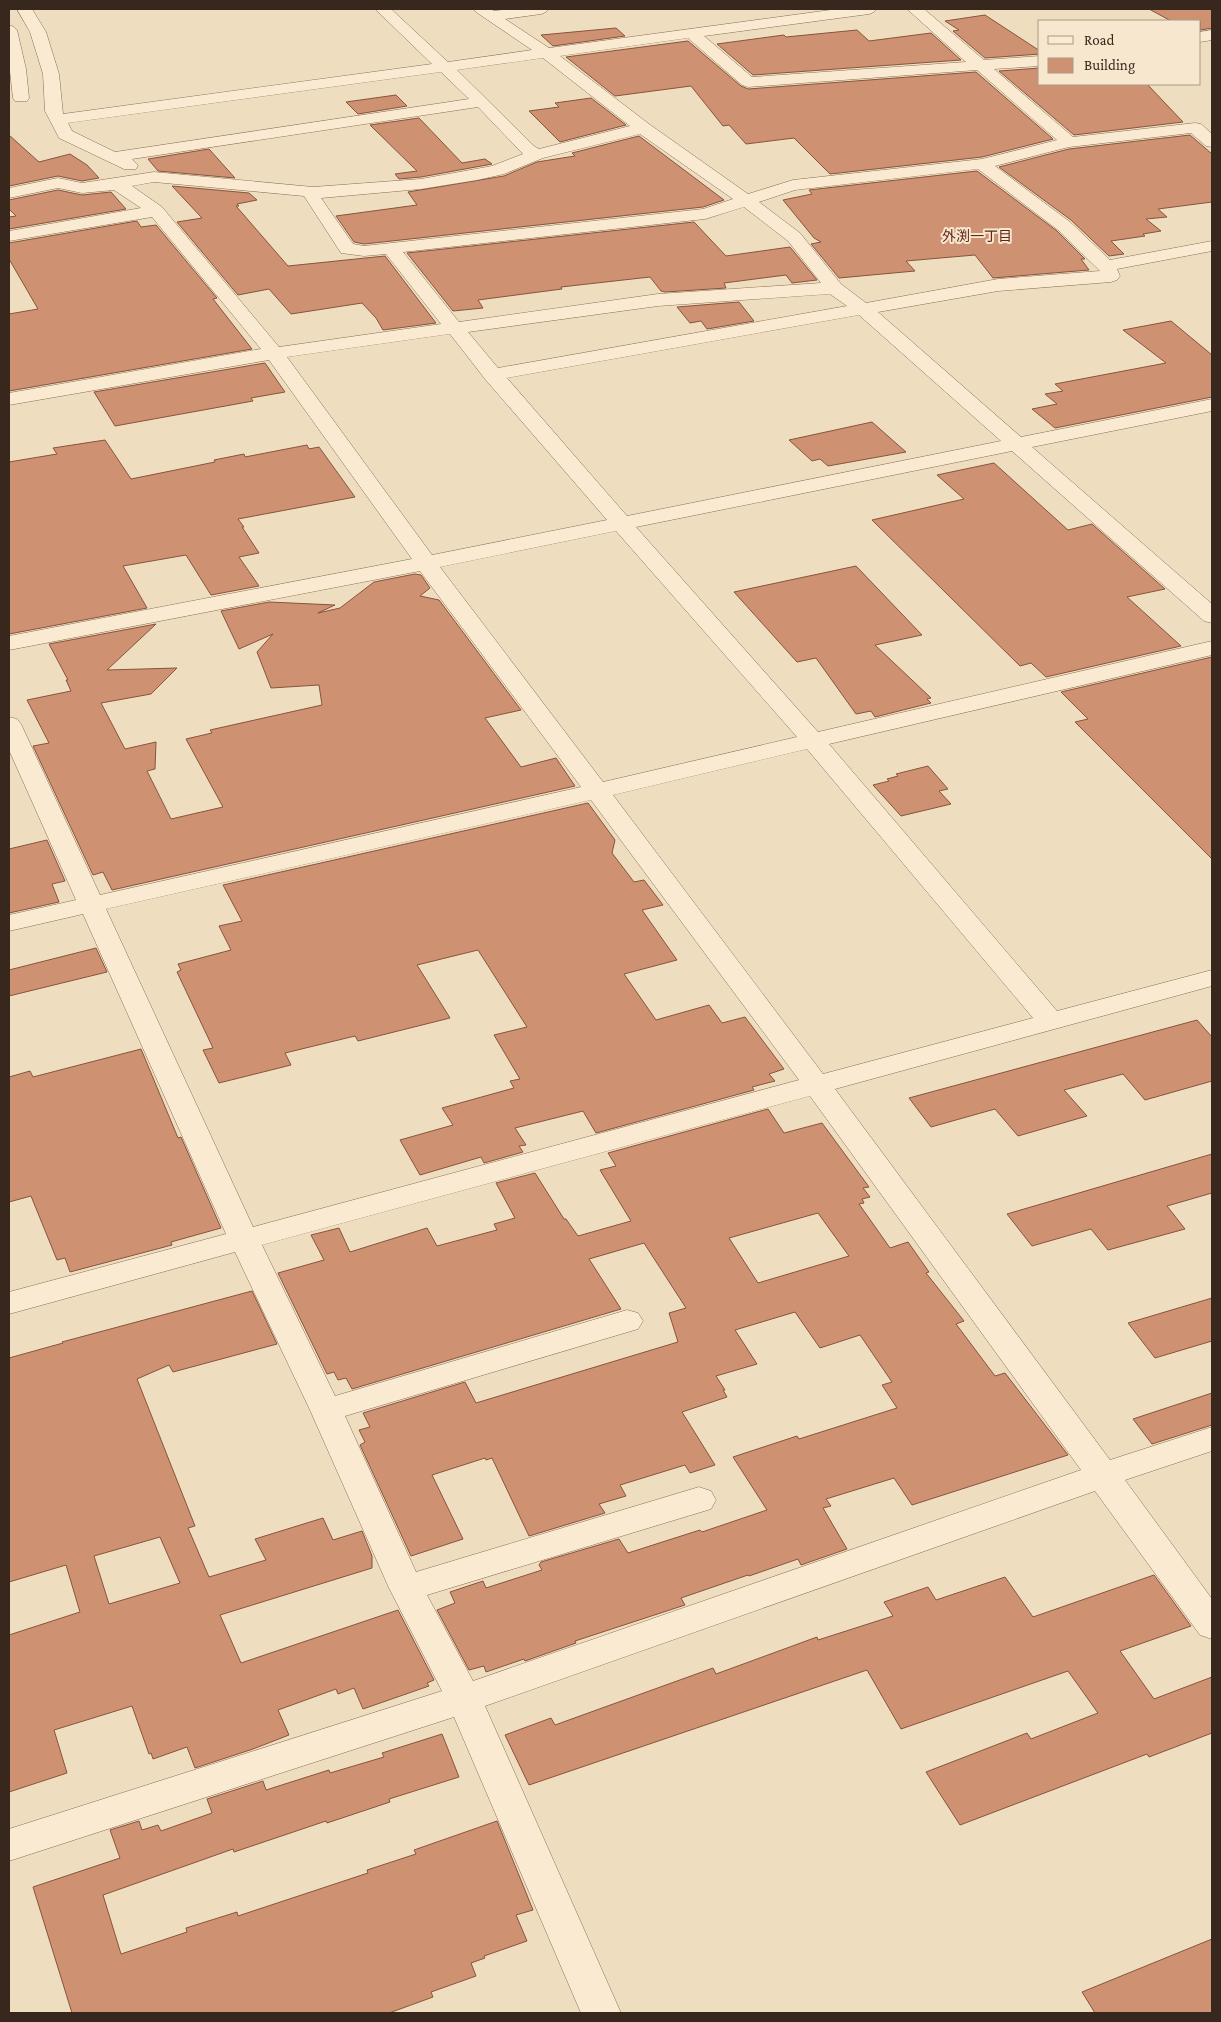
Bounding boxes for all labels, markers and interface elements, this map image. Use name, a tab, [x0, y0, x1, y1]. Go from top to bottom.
legend	[1038, 20, 1201, 85]
text: Road	[1084, 32, 1115, 48]
text: Building	[1084, 57, 1135, 74]
district label: 外渕一丁目	[942, 228, 1012, 244]

